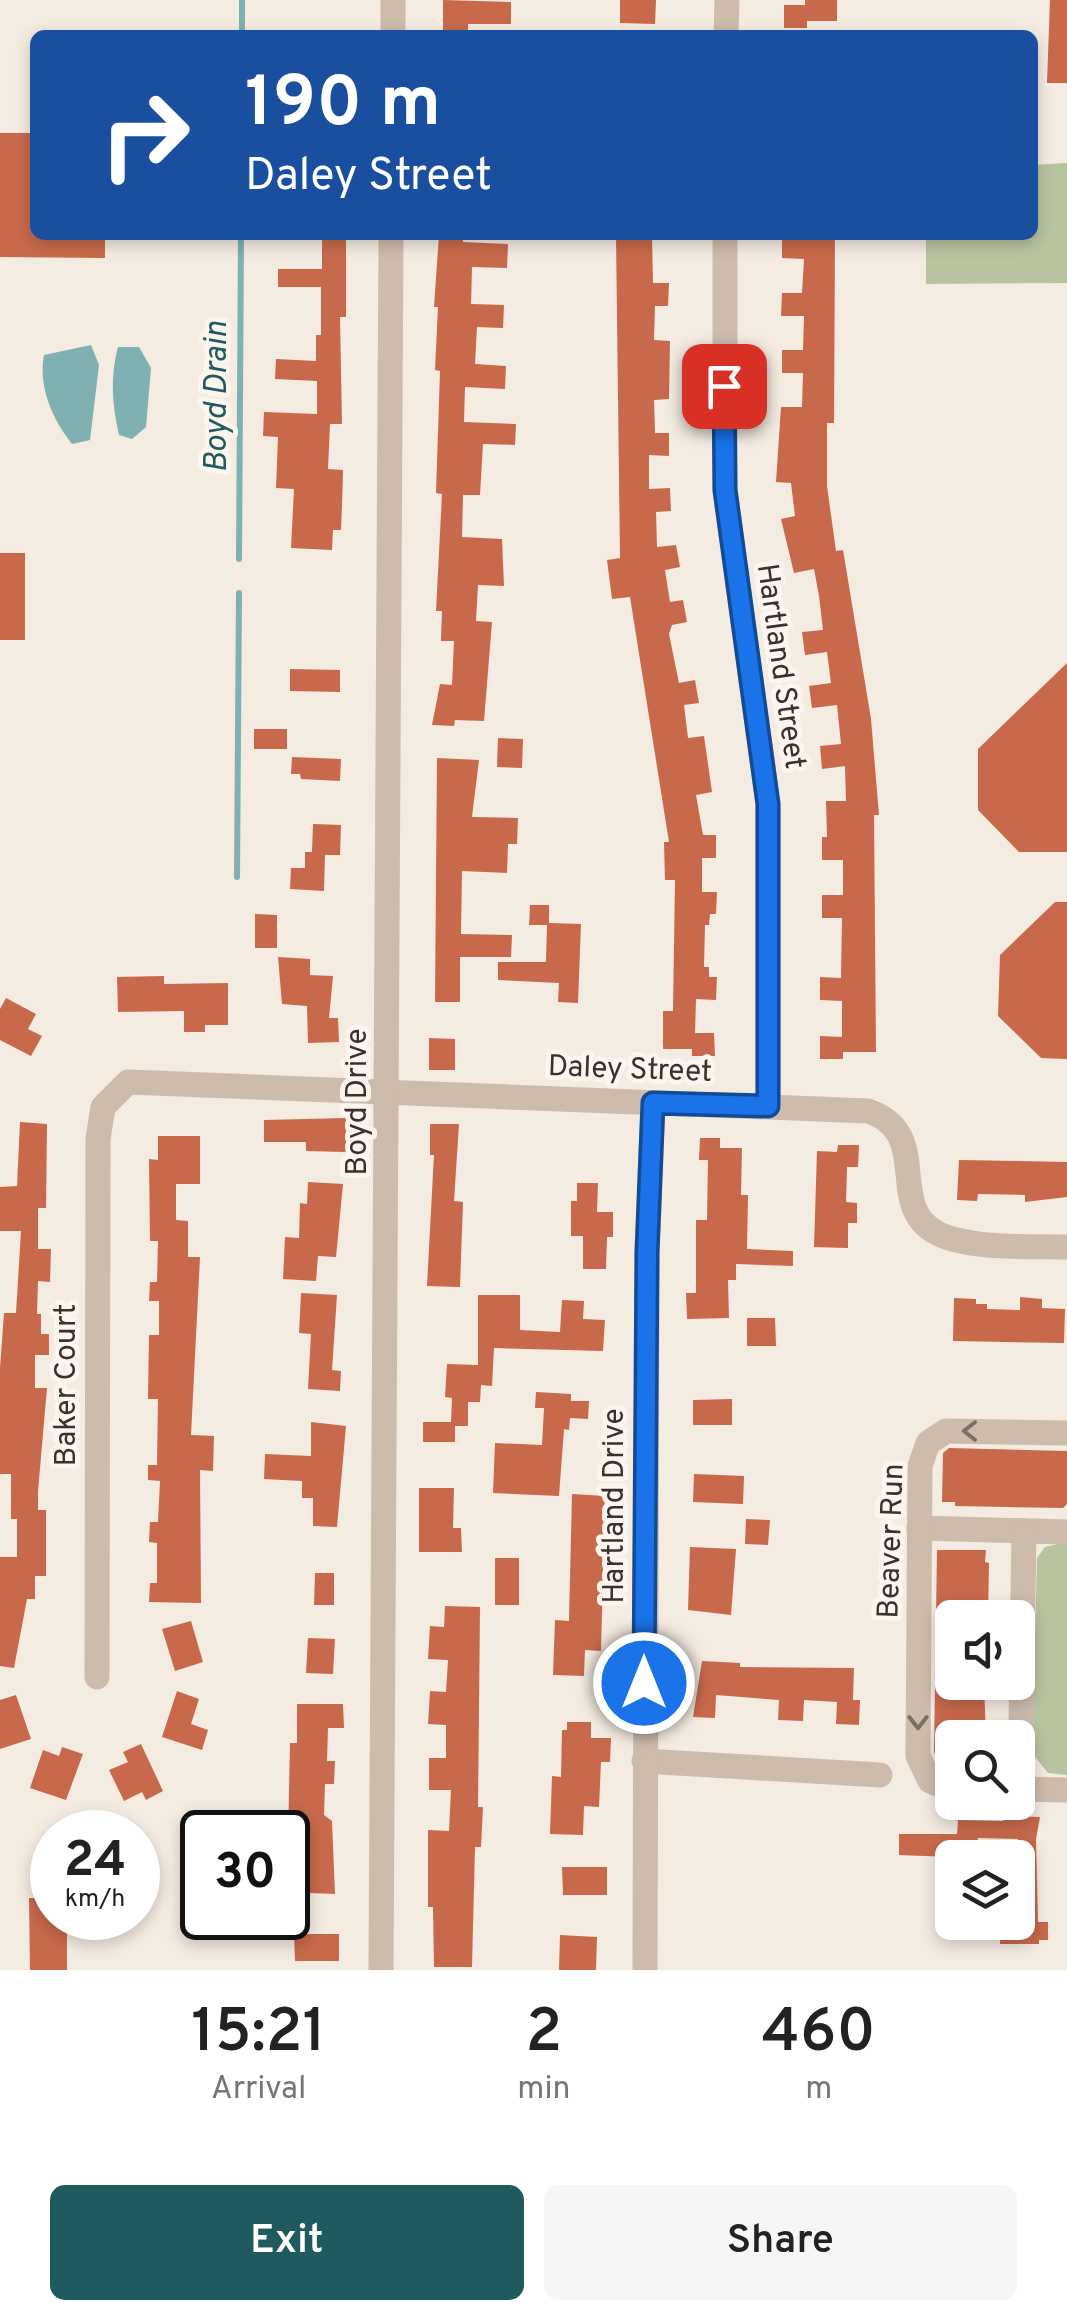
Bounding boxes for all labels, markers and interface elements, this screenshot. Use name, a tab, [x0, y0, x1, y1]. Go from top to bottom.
text: 190 m	[245, 62, 441, 151]
icon: right	[80, 70, 210, 200]
text: Daley Street	[245, 149, 492, 206]
water label: Boyd Drain	[198, 321, 238, 473]
pin	[682, 344, 767, 429]
icon: arrive	[697, 359, 752, 414]
street label: Hartland Street	[747, 561, 812, 771]
street label: Boyd Drive	[340, 1028, 377, 1176]
street label: Daley Street	[547, 1049, 713, 1092]
street label: Baker Court	[49, 1304, 86, 1466]
street label: Hartland Drive	[597, 1408, 634, 1604]
one-way arrow	[961, 1420, 976, 1442]
street label: Beaver Run	[871, 1463, 914, 1619]
map controls	[935, 1600, 1035, 1940]
button: sound	[935, 1600, 1035, 1700]
position arrow	[592, 1631, 696, 1735]
one-way arrow	[907, 1714, 929, 1730]
button: search	[935, 1720, 1035, 1820]
speed limit sign: 30	[180, 1810, 310, 1940]
text: 24	[64, 1831, 126, 1894]
button: layers	[935, 1840, 1035, 1940]
text: km/h	[65, 1884, 125, 1916]
text: 15:21	[191, 1997, 326, 2073]
text: 2	[526, 1997, 562, 2073]
text: 460	[762, 1997, 876, 2073]
text: Arrival	[211, 2070, 306, 2110]
text: min	[517, 2070, 571, 2110]
text: m	[805, 2070, 832, 2110]
button: Exit	[50, 2185, 524, 2300]
button: Share	[544, 2185, 1017, 2300]

